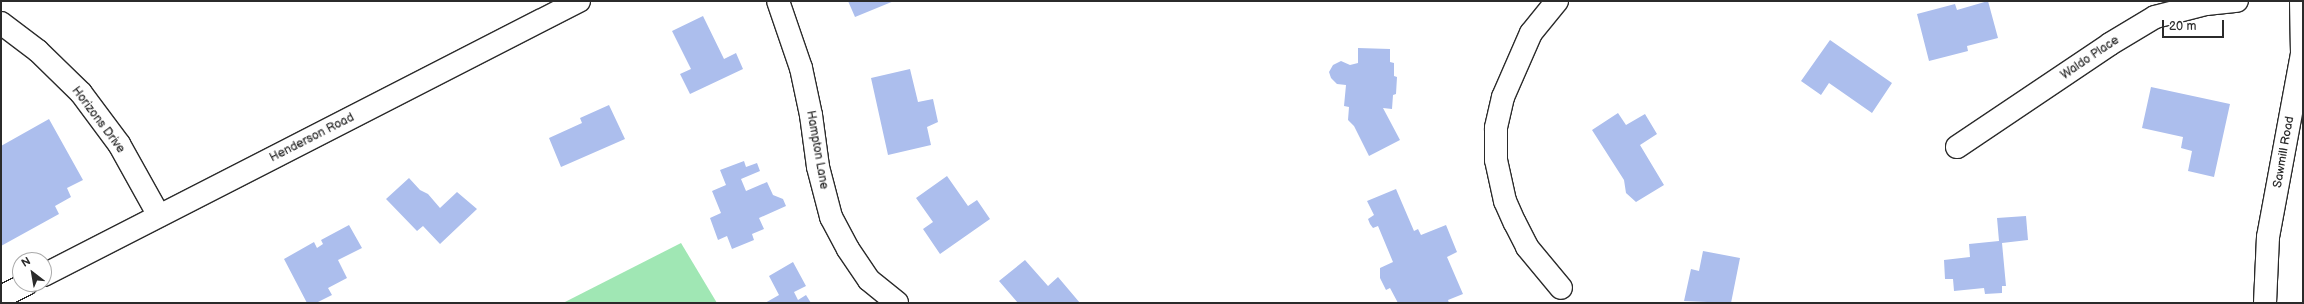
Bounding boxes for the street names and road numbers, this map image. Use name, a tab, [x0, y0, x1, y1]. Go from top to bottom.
street label: Waldo Place	[2058, 33, 2122, 83]
street label: Horizons Drive	[68, 84, 128, 156]
street label: Hampton Lane	[803, 110, 831, 190]
street label: Henderson Road	[267, 111, 357, 165]
street label: Sawmill Road	[2271, 115, 2297, 189]

